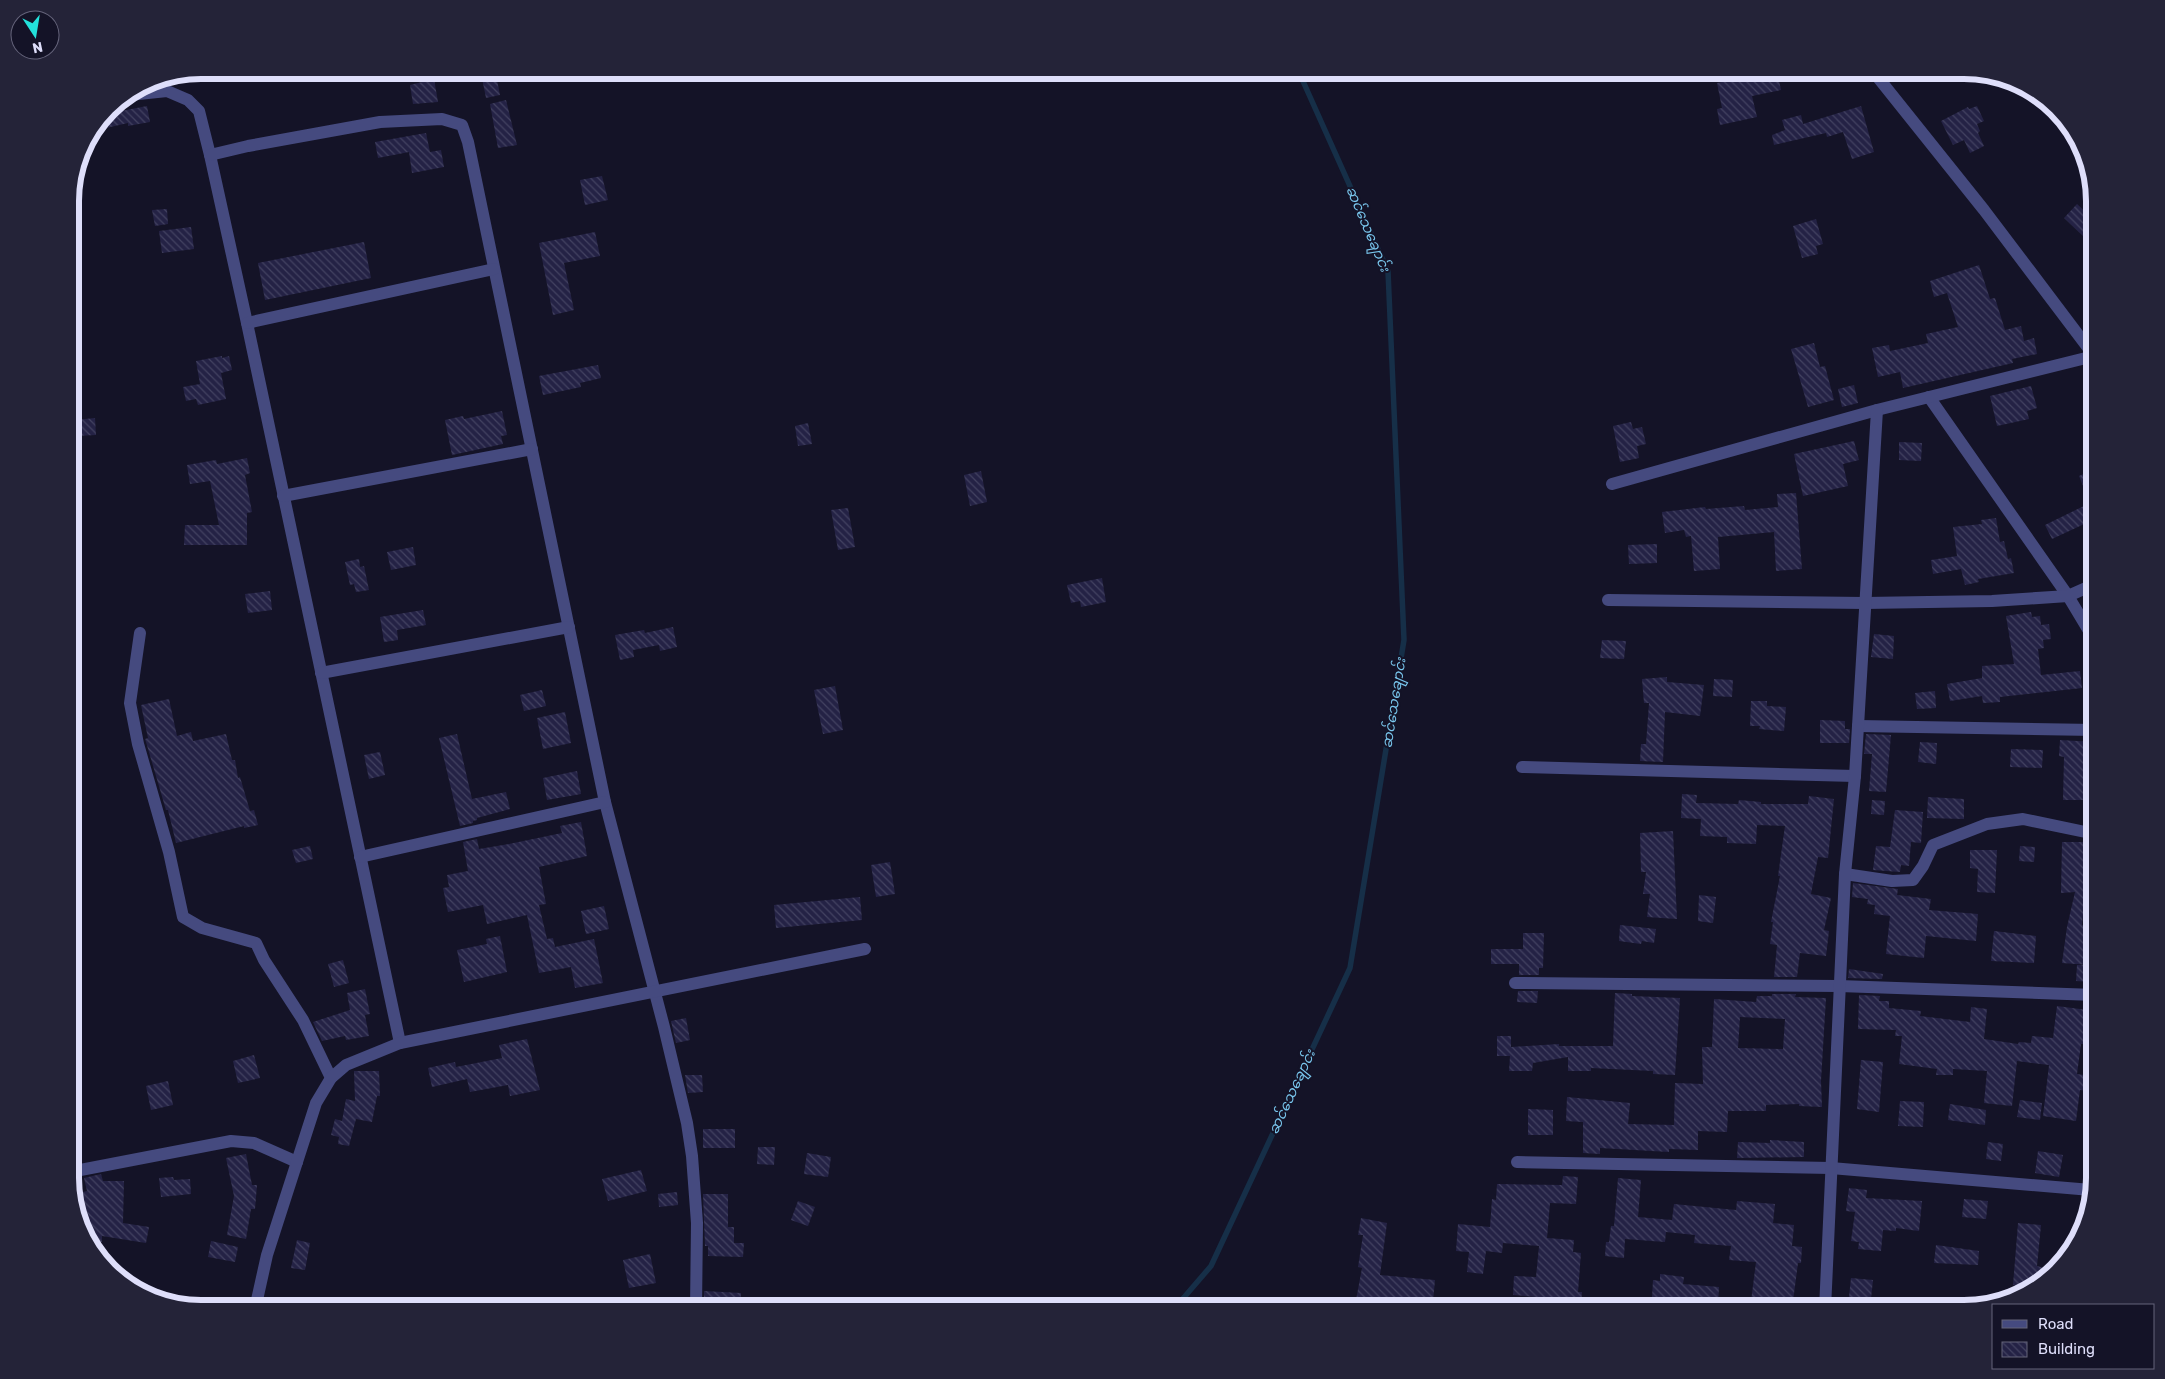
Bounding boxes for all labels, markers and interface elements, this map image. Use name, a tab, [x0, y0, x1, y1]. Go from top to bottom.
north arrow	[10, 10, 60, 60]
text: N	[31, 38, 44, 57]
water label: ဆင်သေချောင်း	[1340, 183, 1396, 277]
water label: ဆင်သေချောင်း	[1376, 655, 1413, 750]
water label: ဆင်သေချောင်း	[1263, 1045, 1322, 1138]
legend	[1992, 1304, 2155, 1369]
text: Road	[2038, 1315, 2074, 1333]
text: Building	[2038, 1340, 2095, 1358]

